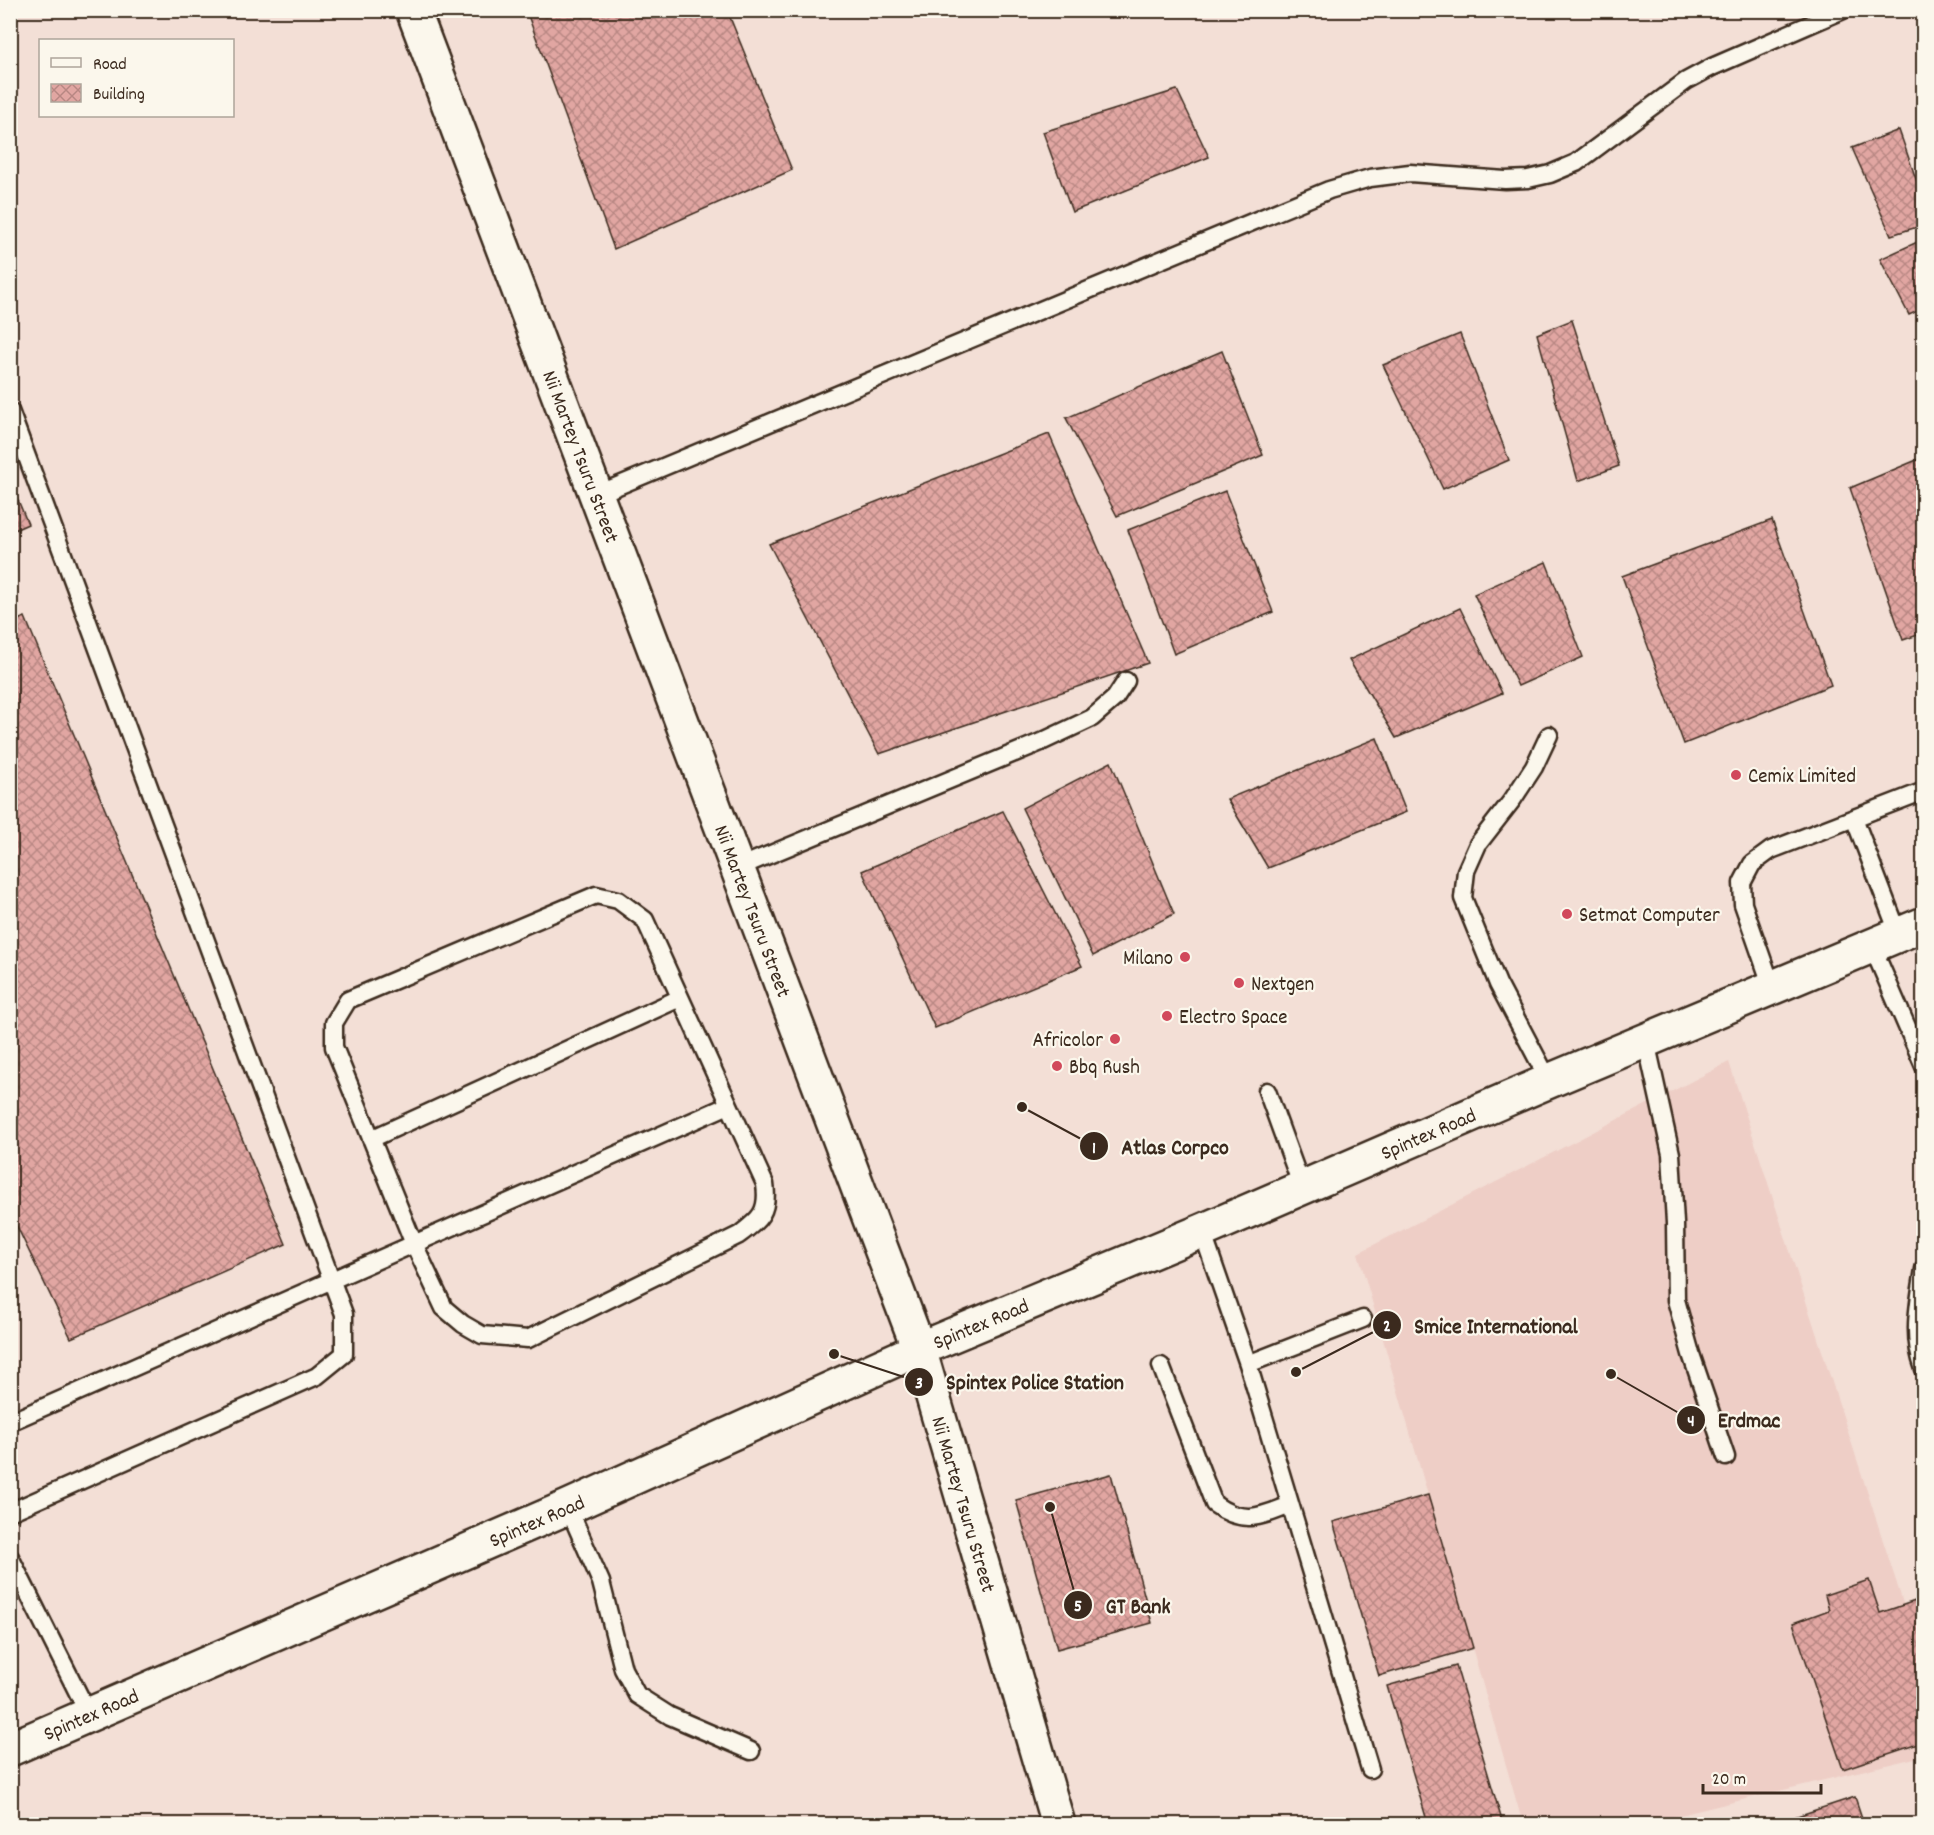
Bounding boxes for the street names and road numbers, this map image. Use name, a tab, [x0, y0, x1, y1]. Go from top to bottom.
street label: Nii Martey Tsuru Street	[533, 367, 625, 548]
street label: Nii Martey Tsuru Street	[704, 821, 797, 1003]
street label: Spintex Road	[1377, 1102, 1482, 1170]
street label: Spintex Road	[929, 1293, 1034, 1359]
street label: Nii Martey Tsuru Street	[922, 1413, 1002, 1597]
street label: Spintex Road	[485, 1489, 590, 1557]
street label: Spintex Road	[39, 1683, 144, 1751]

